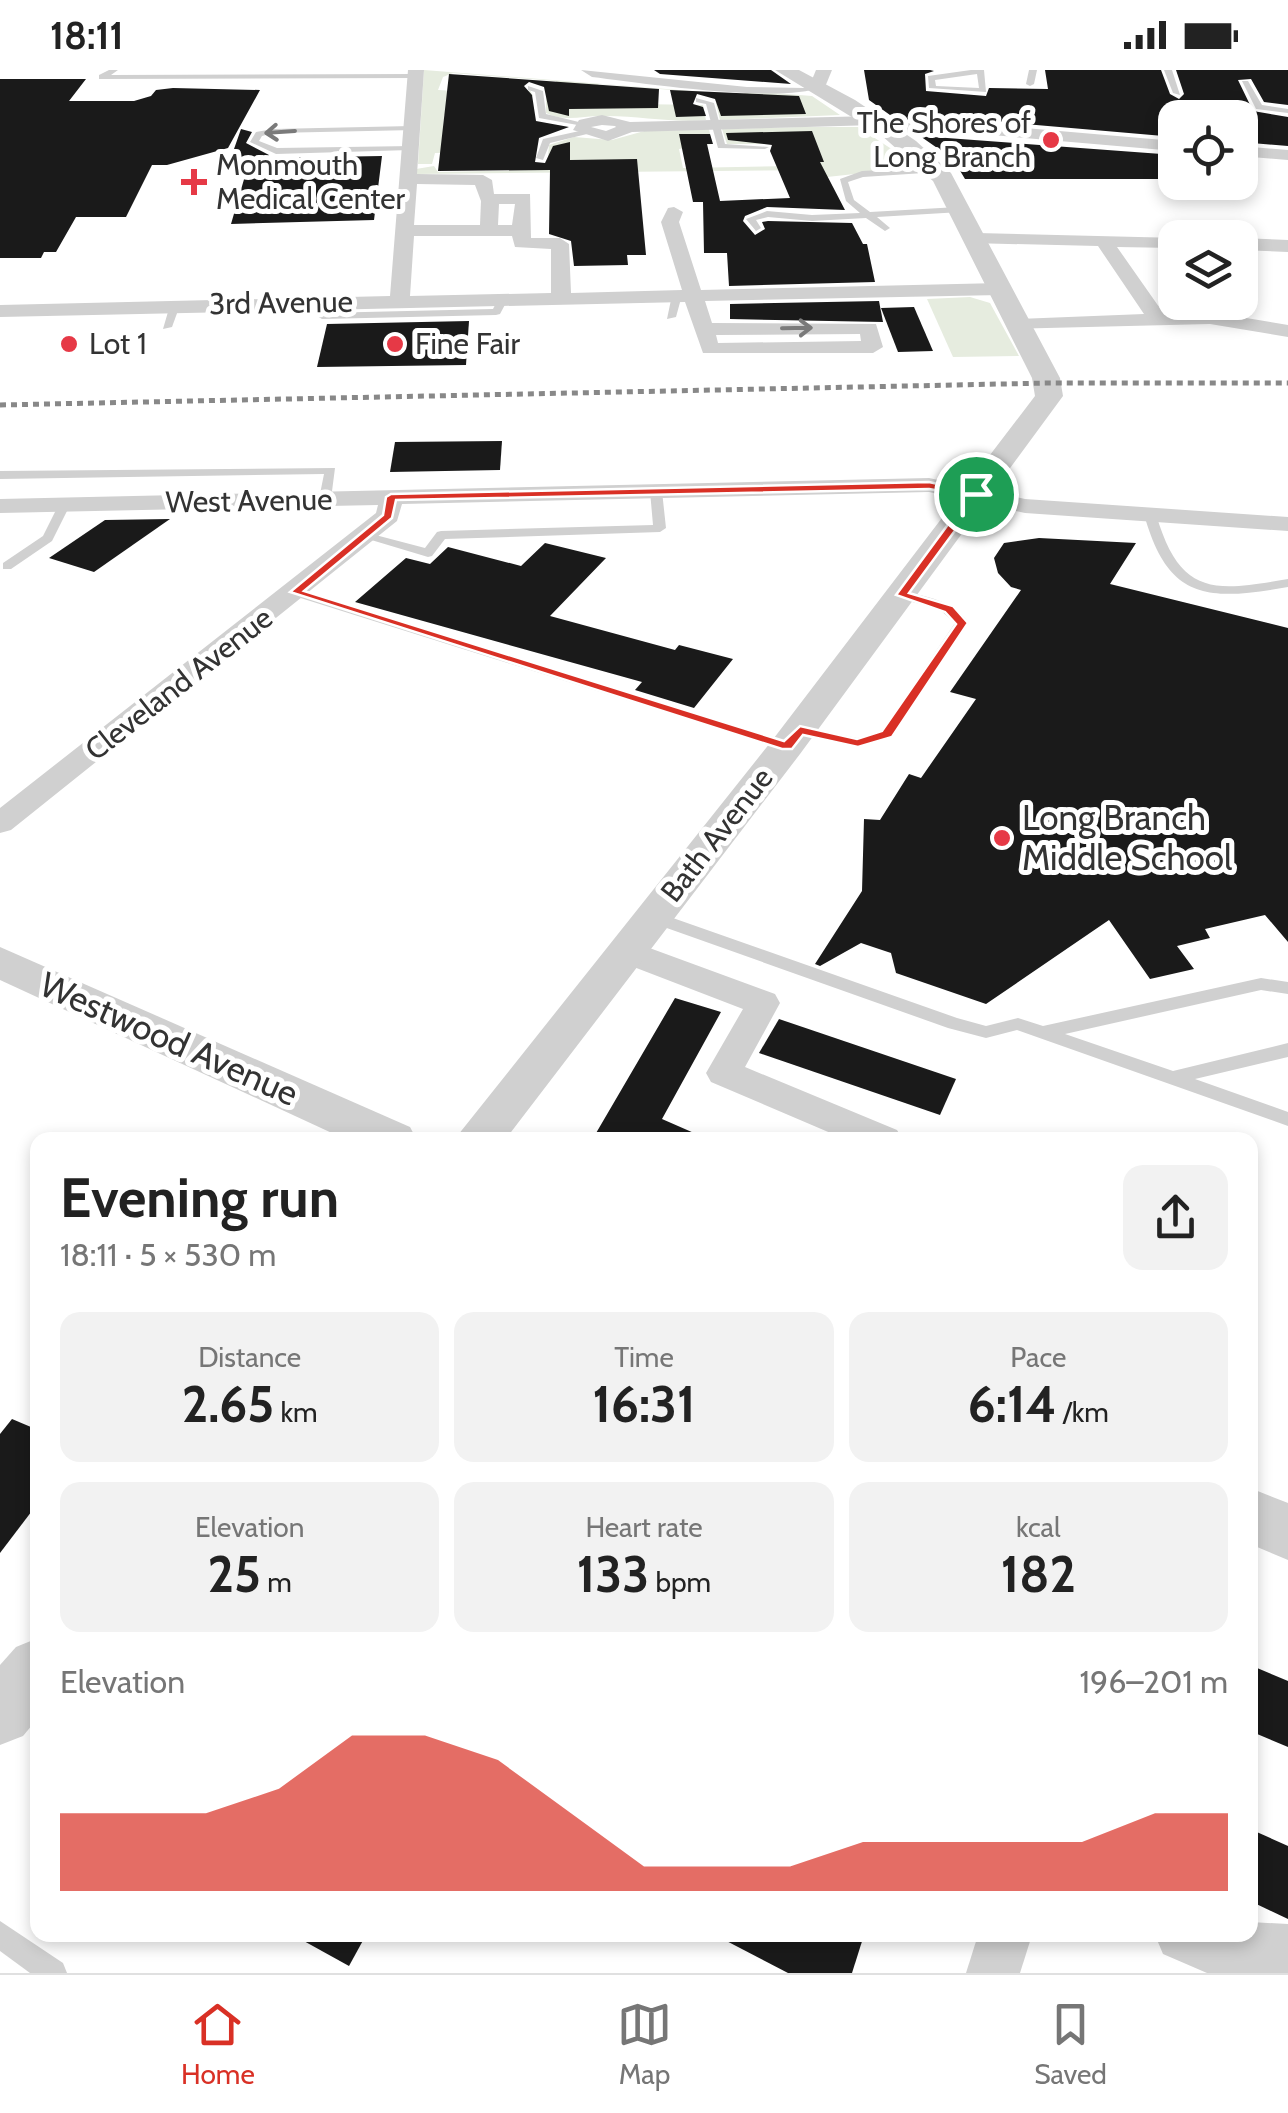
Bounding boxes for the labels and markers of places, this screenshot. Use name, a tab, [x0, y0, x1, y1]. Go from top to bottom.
place label: The Shores of Long Branch	[857, 104, 1031, 175]
marker: The Shores of Long Branch	[1040, 129, 1062, 151]
place label: Monmouth Medical Center	[216, 146, 406, 217]
marker: Monmouth Medical Center	[181, 169, 207, 195]
place label: Lot 1	[89, 325, 147, 362]
place label: Fine Fair	[415, 325, 520, 362]
marker: Lot 1	[58, 333, 80, 355]
marker: Fine Fair	[384, 333, 406, 355]
pin	[934, 452, 1019, 537]
place label: Long Branch Middle School	[1022, 796, 1233, 879]
marker: Long Branch Middle School	[991, 827, 1013, 849]

